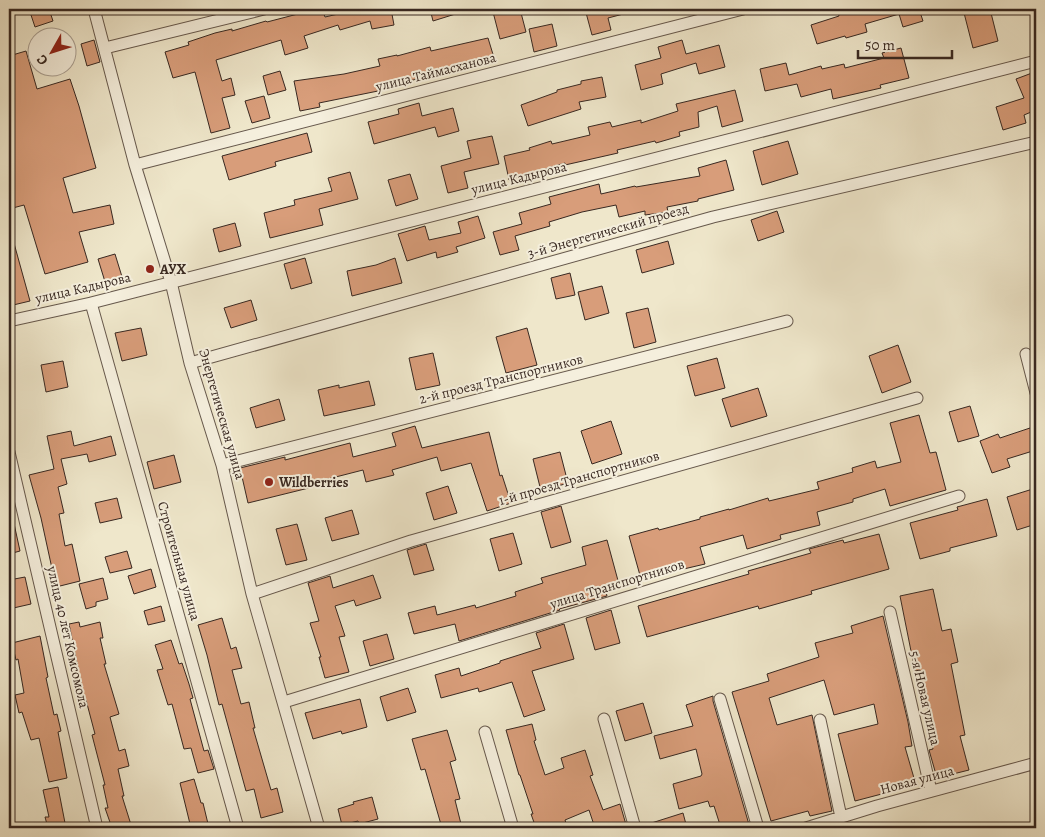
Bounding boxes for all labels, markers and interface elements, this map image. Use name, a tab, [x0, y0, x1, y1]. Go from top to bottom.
north arrow	[28, 28, 78, 78]
scale bar	[858, 28, 951, 60]
text: 50 m	[865, 35, 895, 55]
street label: улица Таймасханова	[373, 48, 499, 96]
text: С	[32, 50, 52, 69]
street label: улица Кадырова	[468, 157, 569, 199]
street label: 3-й Энергетический проезд	[525, 199, 691, 263]
place label: АУХ	[159, 260, 187, 279]
marker: АУХ	[144, 263, 156, 275]
street label: улица Кадырова	[32, 268, 133, 308]
street label: Энергетическая улица	[194, 346, 250, 482]
street label: 2-й проезд Транспортников	[417, 349, 585, 409]
street label: 1-й проезд Транспортников	[496, 446, 662, 510]
place label: Wildberries	[278, 473, 349, 492]
marker: Wildberries	[263, 476, 275, 488]
street label: Строительная улица	[153, 499, 205, 623]
street label: улица Транспортников	[547, 554, 687, 614]
street label: улица 40 лет Комсомола	[42, 563, 94, 710]
street label: 5-я Новая улица	[905, 649, 945, 748]
street label: Новая улица	[878, 761, 957, 799]

